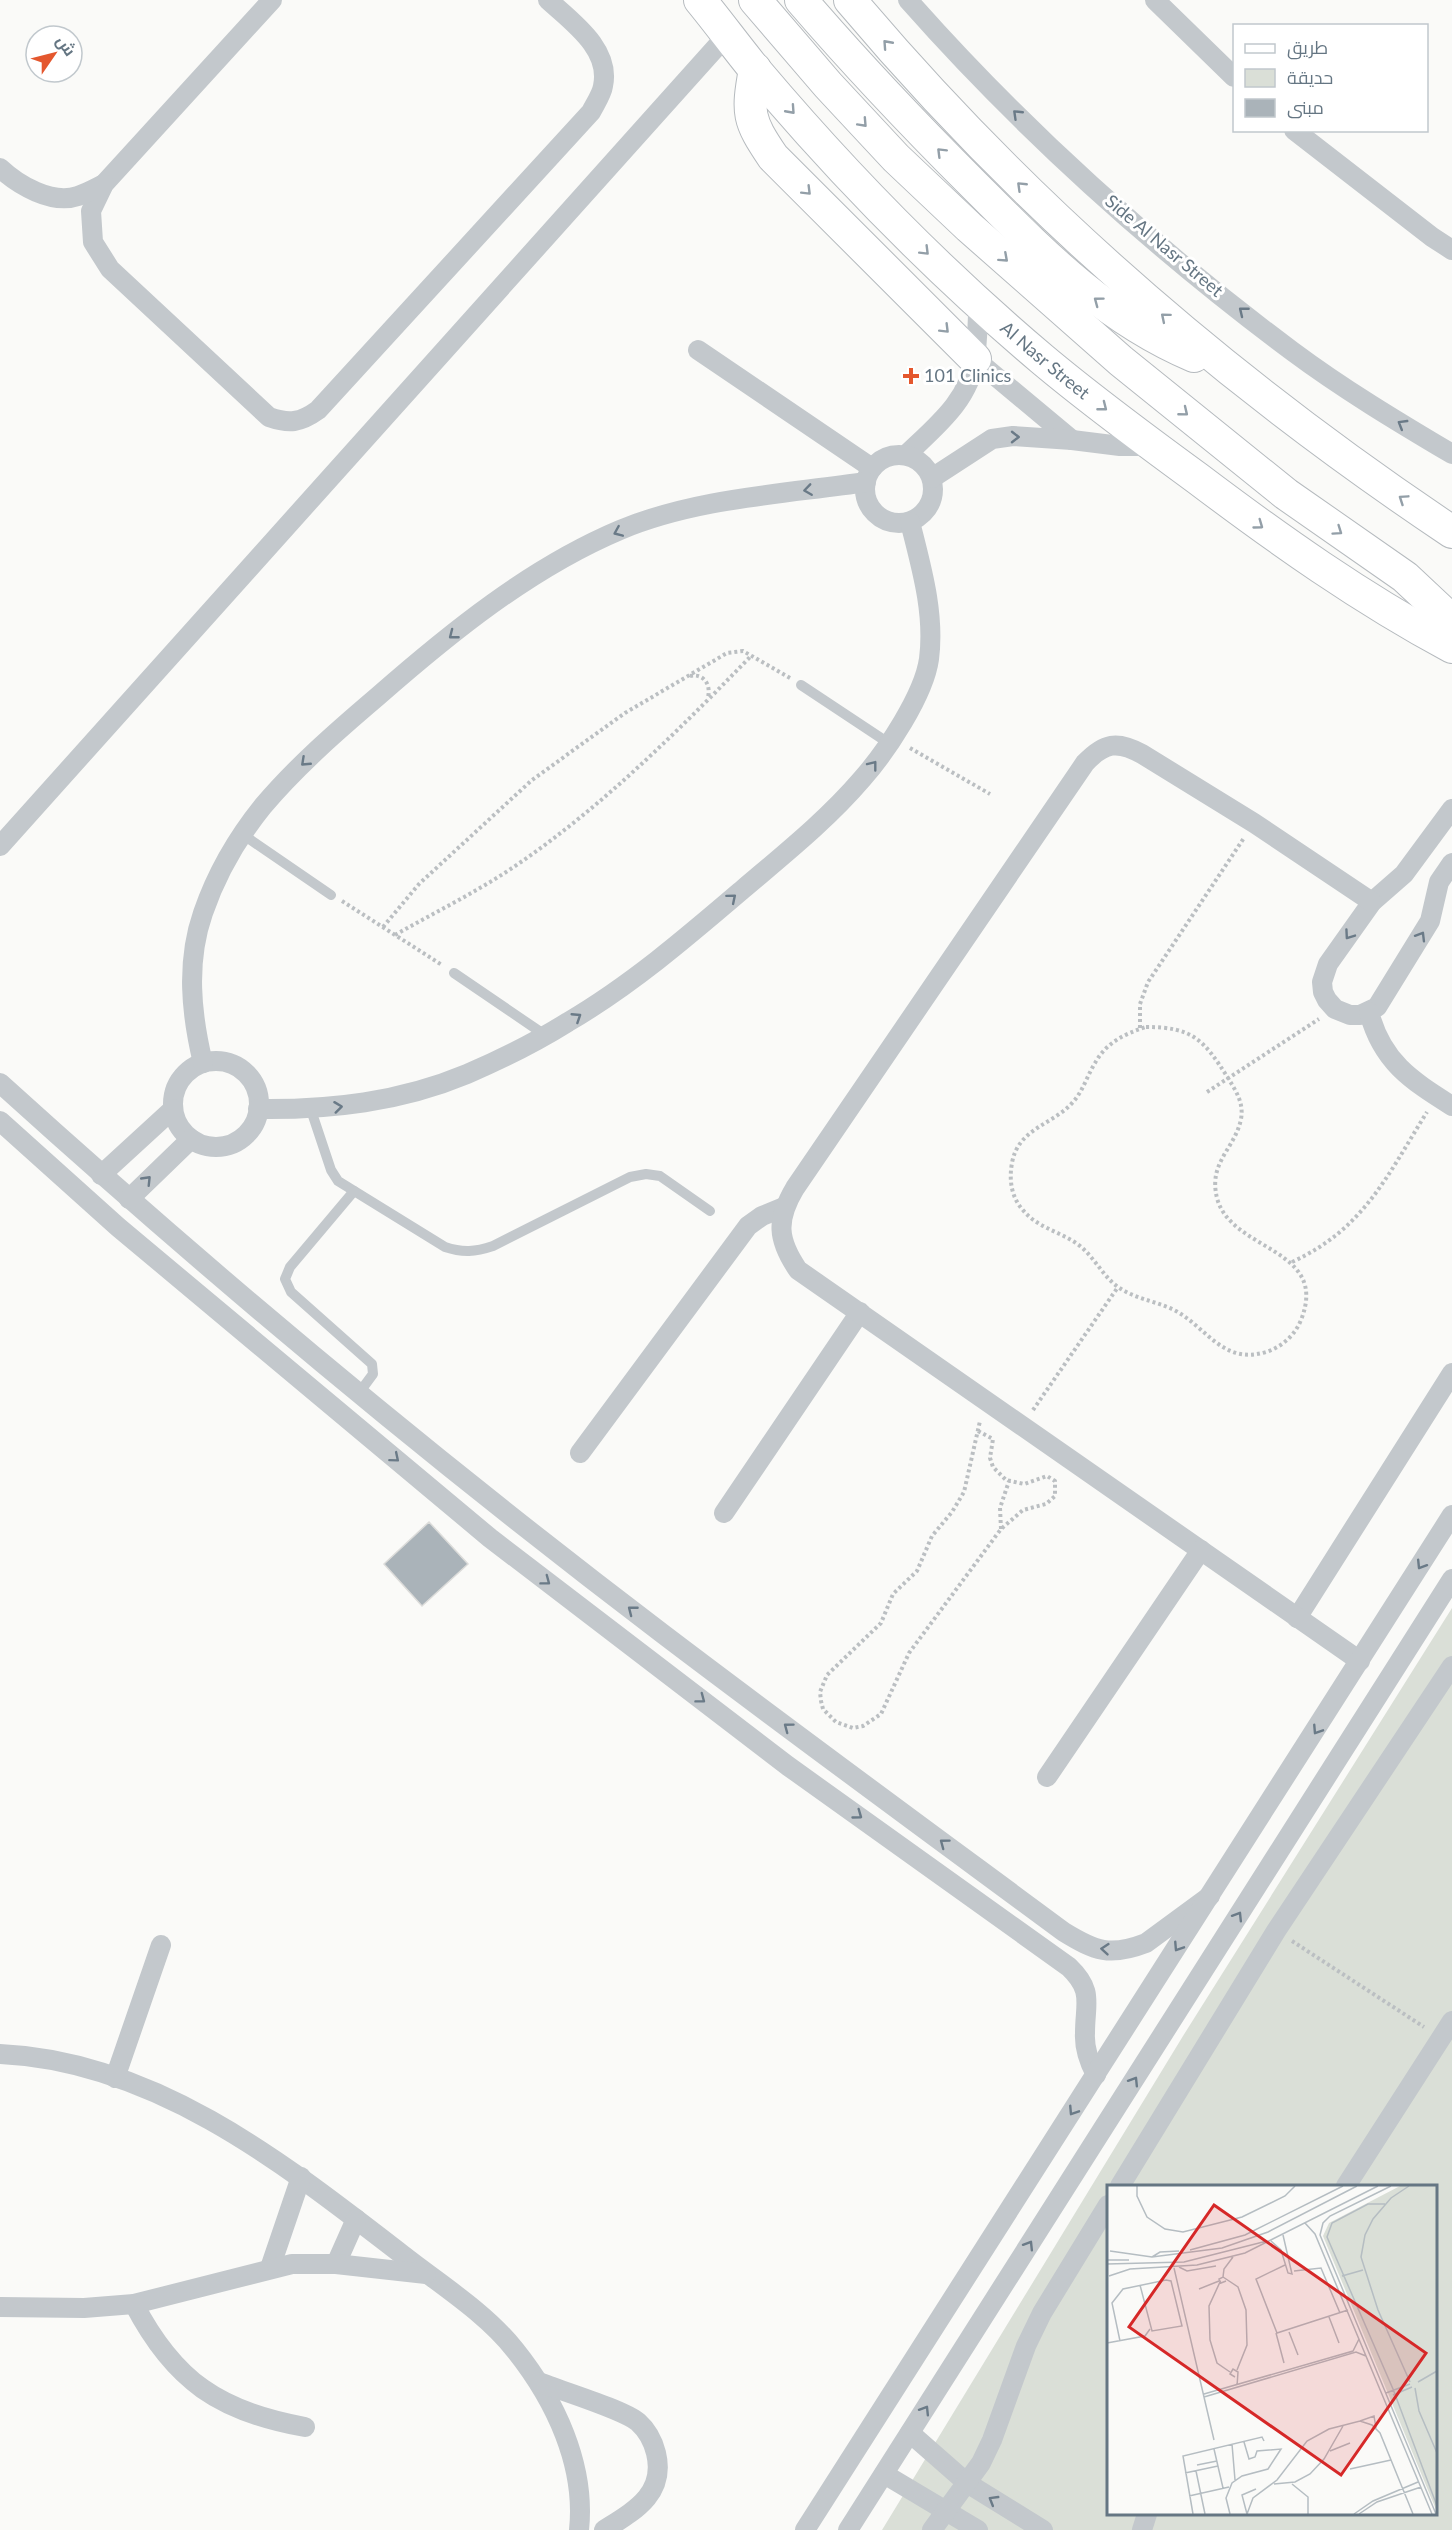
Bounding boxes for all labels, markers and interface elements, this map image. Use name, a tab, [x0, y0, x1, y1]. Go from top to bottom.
north arrow	[24, 24, 84, 84]
legend	[1233, 24, 1428, 132]
text: ش	[52, 31, 80, 60]
text: طريق	[1287, 36, 1328, 60]
one-way arrow	[883, 40, 894, 51]
text: حديقة	[1287, 66, 1333, 88]
text: مبنى	[1287, 96, 1324, 119]
one-way arrow	[784, 103, 795, 114]
one-way arrow	[1014, 110, 1024, 121]
one-way arrow	[856, 116, 867, 126]
one-way arrow	[938, 149, 949, 160]
one-way arrow	[1018, 182, 1029, 193]
one-way arrow	[799, 183, 810, 194]
street label: Side Al Nasr Street	[1101, 190, 1228, 301]
one-way arrow	[918, 244, 929, 255]
one-way arrow	[997, 251, 1008, 262]
one-way arrow	[1093, 298, 1104, 309]
one-way arrow	[1239, 308, 1250, 319]
one-way arrow	[1161, 314, 1172, 325]
street label: Al Nasr Street	[996, 316, 1095, 404]
one-way arrow	[937, 321, 948, 332]
place label: 101 Clinics	[924, 364, 1011, 386]
marker: 101 Clinics	[902, 367, 920, 385]
one-way arrow	[1096, 400, 1107, 411]
one-way arrow	[1177, 405, 1188, 416]
one-way arrow	[1398, 420, 1408, 431]
one-way arrow	[1010, 431, 1019, 443]
one-way arrow	[803, 484, 812, 496]
one-way arrow	[1399, 495, 1410, 506]
one-way arrow	[1252, 518, 1263, 529]
one-way arrow	[1332, 524, 1343, 535]
one-way arrow	[613, 525, 624, 537]
one-way arrow	[449, 627, 460, 638]
one-way arrow	[302, 755, 312, 766]
one-way arrow	[866, 761, 877, 772]
one-way arrow	[725, 895, 736, 906]
one-way arrow	[1345, 928, 1356, 939]
one-way arrow	[1414, 932, 1426, 942]
one-way arrow	[571, 1012, 581, 1024]
one-way arrow	[333, 1101, 342, 1114]
one-way arrow	[140, 1176, 151, 1187]
one-way arrow	[388, 1451, 399, 1462]
one-way arrow	[1416, 1559, 1428, 1569]
one-way arrow	[540, 1573, 551, 1584]
one-way arrow	[628, 1606, 639, 1617]
one-way arrow	[695, 1692, 706, 1703]
one-way arrow	[783, 1723, 794, 1734]
one-way arrow	[1312, 1724, 1324, 1734]
one-way arrow	[851, 1808, 862, 1819]
one-way arrow	[940, 1839, 951, 1850]
one-way arrow	[1231, 1912, 1243, 1922]
one-way arrow	[1173, 1941, 1185, 1951]
one-way arrow	[1101, 1943, 1110, 1956]
one-way arrow	[1126, 2077, 1138, 2087]
one-way arrow	[1068, 2105, 1080, 2115]
inset map	[1107, 2185, 1437, 2515]
one-way arrow	[1022, 2241, 1033, 2252]
one-way arrow	[917, 2406, 929, 2416]
one-way arrow	[989, 2495, 999, 2507]

